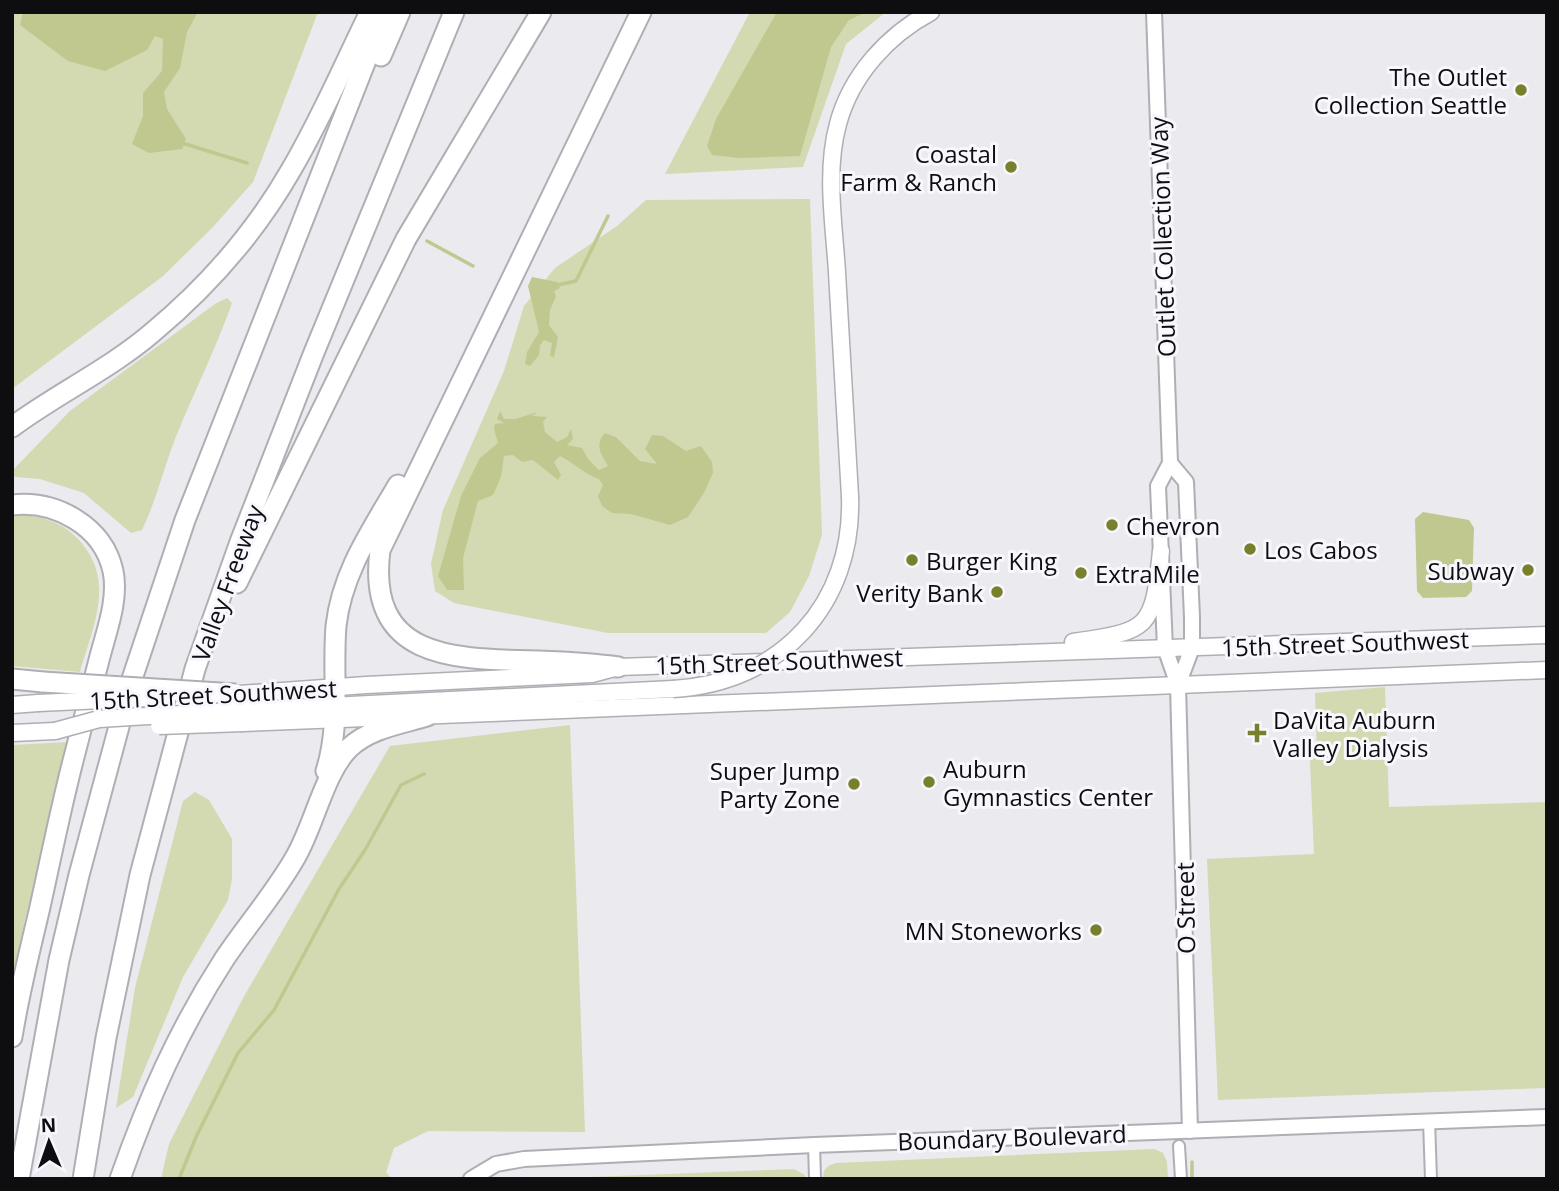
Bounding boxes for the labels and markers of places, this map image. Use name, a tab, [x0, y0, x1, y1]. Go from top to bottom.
place label: The Outlet Collection Seattle	[1314, 60, 1507, 121]
marker: The Outlet Collection Seattle	[1513, 82, 1529, 98]
place label: Coastal Farm & Ranch	[840, 137, 997, 198]
marker: Coastal Farm & Ranch	[1003, 159, 1019, 175]
place label: Chevron	[1126, 509, 1220, 542]
marker: Chevron	[1104, 517, 1120, 533]
place label: Los Cabos	[1264, 533, 1378, 566]
marker: Los Cabos	[1242, 541, 1258, 557]
place label: Burger King	[926, 544, 1057, 577]
marker: Burger King	[904, 552, 920, 568]
place label: Subway	[1427, 554, 1515, 587]
place label: ExtraMile	[1095, 557, 1200, 590]
marker: Subway	[1520, 562, 1536, 578]
marker: ExtraMile	[1073, 565, 1089, 581]
place label: Verity Bank	[856, 576, 983, 609]
marker: Verity Bank	[989, 584, 1005, 600]
place label: DaVita Auburn Valley Dialysis	[1273, 703, 1436, 764]
marker: DaVita Auburn Valley Dialysis	[1247, 723, 1267, 743]
place label: Auburn Gymnastics Center	[943, 752, 1153, 813]
place label: Super Jump Party Zone	[710, 754, 840, 815]
marker: Auburn Gymnastics Center	[921, 774, 937, 790]
marker: Super Jump Party Zone	[846, 776, 862, 792]
place label: MN Stoneworks	[905, 914, 1082, 947]
marker: MN Stoneworks	[1088, 922, 1104, 938]

